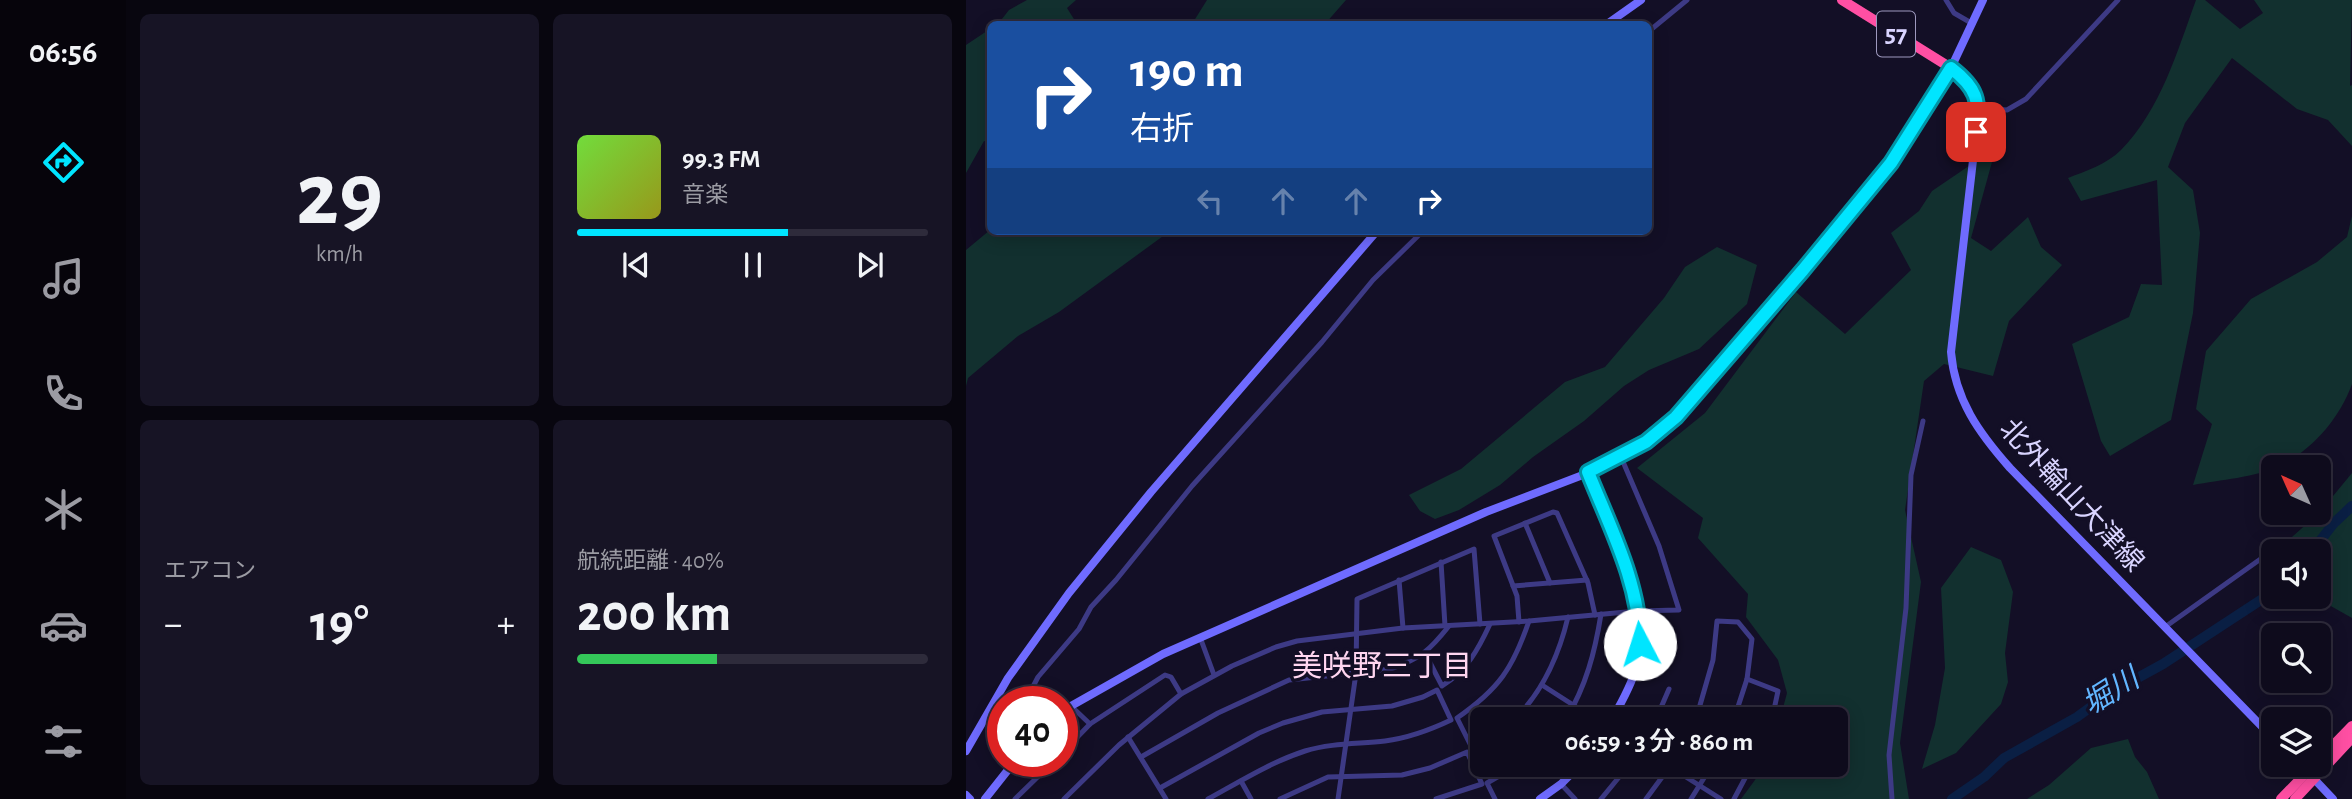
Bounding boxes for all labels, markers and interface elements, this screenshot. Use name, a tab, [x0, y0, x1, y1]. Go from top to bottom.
road number: 57	[1877, 11, 1915, 56]
text: 06:56	[29, 36, 97, 68]
text: 190 m	[1130, 47, 1244, 96]
icon: right	[1015, 49, 1106, 140]
pin	[1946, 102, 2006, 162]
text: 右折	[1130, 113, 1194, 145]
icon: arrive	[1957, 113, 1995, 151]
icon: directions	[39, 138, 88, 187]
text: 99.3 FM	[682, 146, 761, 172]
text: 29	[296, 150, 383, 241]
icon: left	[1191, 182, 1229, 220]
icon: ahead	[1264, 182, 1302, 220]
icon: ahead	[1337, 182, 1375, 220]
icon: right	[1410, 182, 1448, 220]
text: 音楽	[682, 184, 728, 207]
text: km/h	[316, 243, 363, 266]
icon: previous	[617, 246, 655, 284]
icon: pause	[734, 246, 772, 284]
icon: next	[851, 246, 889, 284]
icon: music	[39, 254, 88, 303]
icon: phone	[39, 369, 88, 418]
street label: 北外輪山大津線	[1994, 413, 2150, 577]
north arrow	[2261, 455, 2331, 525]
map controls	[2261, 455, 2331, 777]
icon: climate	[39, 485, 88, 534]
button: sound	[2261, 539, 2331, 609]
text: 航続距離 · 40%	[577, 550, 724, 573]
text: エアコン	[164, 560, 256, 583]
text: 200 km	[577, 588, 731, 640]
text: 19°	[310, 598, 369, 650]
icon: car	[39, 601, 88, 650]
text: −	[164, 606, 182, 644]
text: +	[497, 606, 515, 644]
position arrow	[1603, 607, 1677, 681]
button: search	[2261, 623, 2331, 693]
district label: 美咲野三丁目	[1292, 650, 1472, 682]
water label: 堀川	[2077, 661, 2147, 721]
speed limit sign: 40	[987, 686, 1078, 777]
button: layers	[2261, 707, 2331, 777]
icon: filters	[39, 717, 88, 766]
text: 06:59 · 3 分 · 860 m	[1565, 729, 1753, 755]

